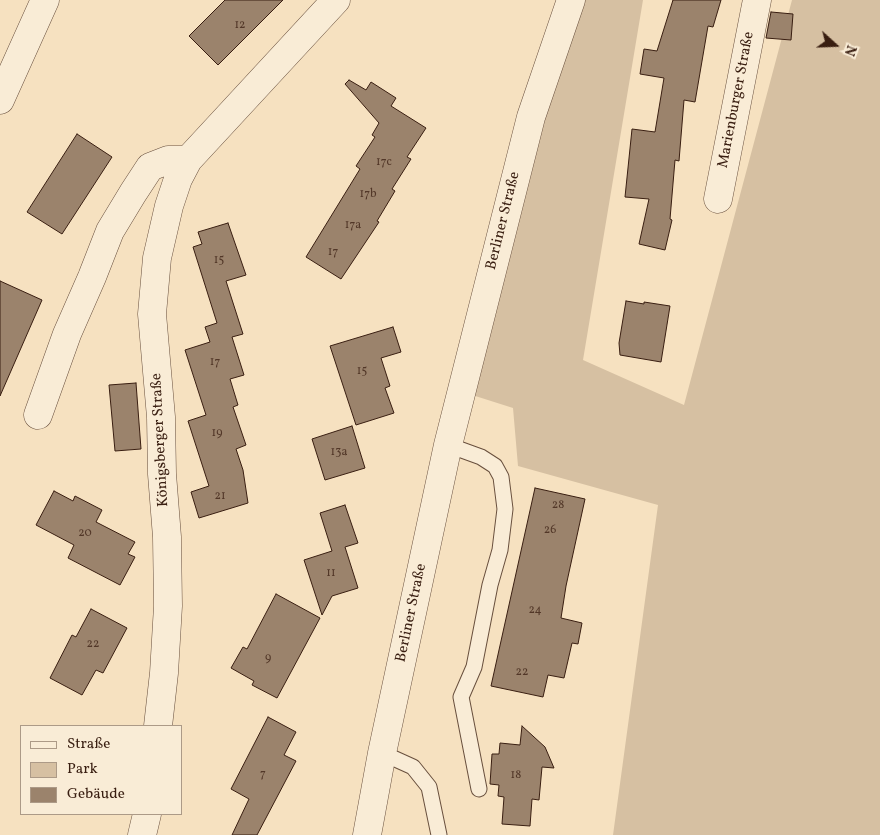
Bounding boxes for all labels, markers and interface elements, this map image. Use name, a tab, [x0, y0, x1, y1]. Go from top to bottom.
house number: 12	[234, 19, 246, 33]
north arrow	[810, 20, 860, 70]
street label: Marienburger Straße	[715, 30, 759, 170]
text: N	[839, 42, 860, 58]
house number: 17c	[376, 156, 392, 170]
street label: Berliner Straße	[483, 170, 525, 272]
house number: 17b	[359, 188, 377, 202]
house number: 17a	[345, 219, 361, 233]
house number: 17	[328, 246, 338, 260]
house number: 15	[214, 254, 224, 268]
house number: 17	[210, 356, 220, 370]
house number: 15	[357, 365, 367, 379]
street label: Königsberger Straße	[149, 373, 173, 507]
house number: 19	[212, 427, 222, 441]
house number: 13a	[331, 446, 347, 460]
house number: 21	[214, 490, 226, 504]
house number: 28	[552, 499, 564, 513]
house number: 26	[544, 524, 556, 538]
house number: 20	[78, 527, 92, 541]
street label: Berliner Straße	[393, 562, 431, 664]
house number: 11	[326, 567, 336, 581]
house number: 24	[528, 604, 542, 618]
house number: 22	[87, 638, 99, 652]
house number: 9	[265, 652, 271, 666]
house number: 22	[516, 666, 528, 680]
legend	[20, 725, 182, 815]
text: Straße	[67, 734, 110, 755]
text: Park	[67, 759, 98, 780]
house number: 7	[260, 768, 266, 782]
house number: 18	[511, 769, 521, 783]
text: Gebäude	[67, 784, 125, 805]

